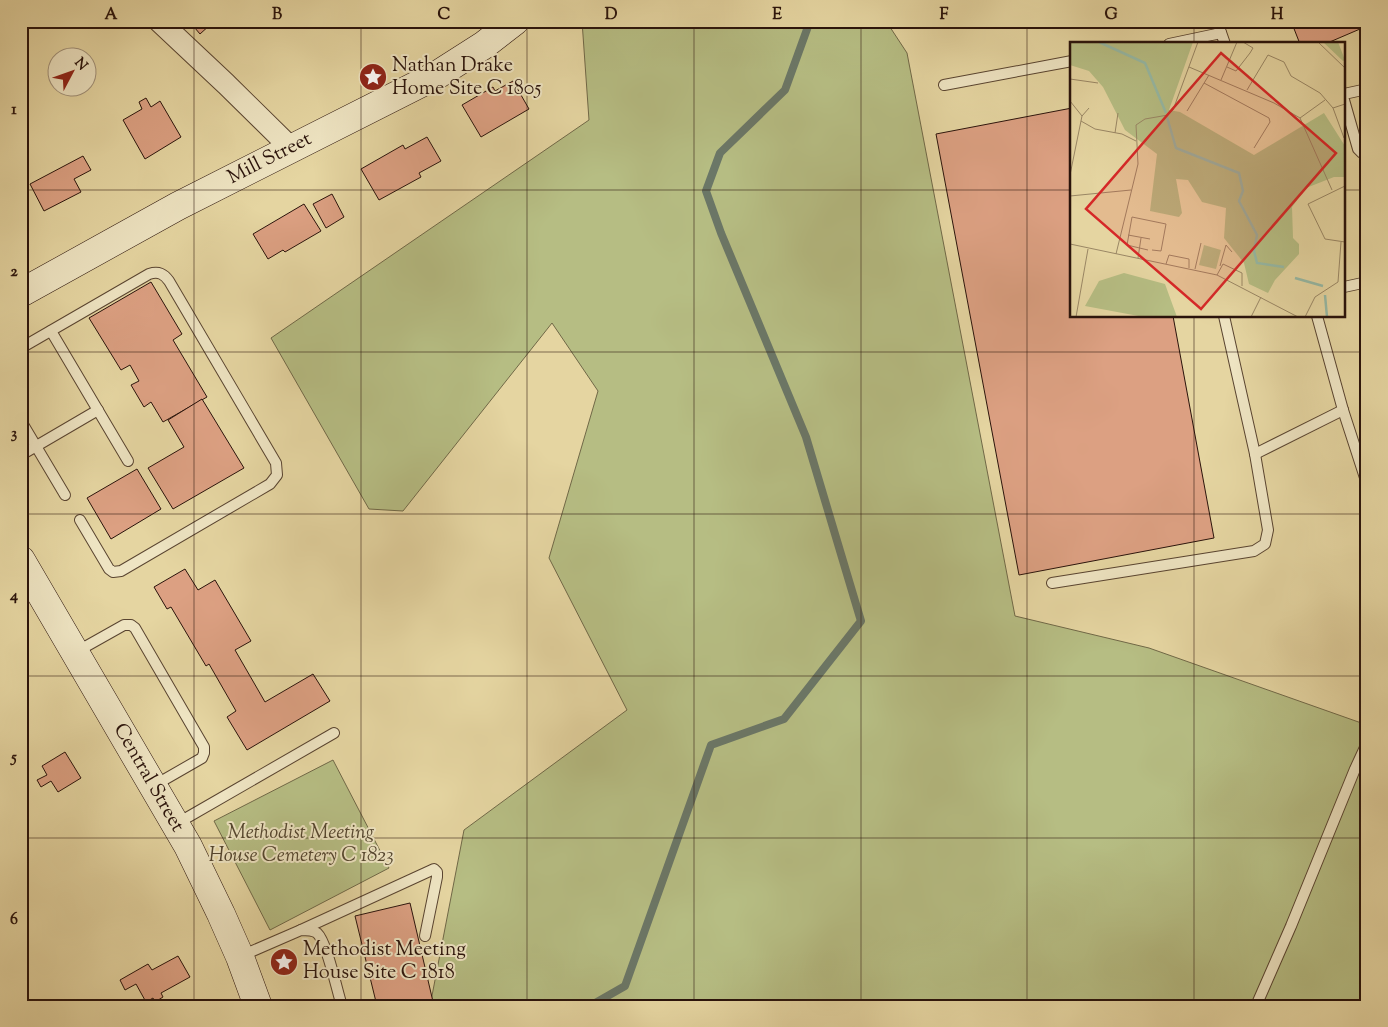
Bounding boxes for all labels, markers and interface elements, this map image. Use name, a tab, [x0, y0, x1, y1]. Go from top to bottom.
text: A	[105, 4, 118, 27]
text: B	[272, 4, 282, 27]
text: C	[438, 4, 451, 27]
text: D	[605, 4, 618, 27]
text: E	[772, 4, 782, 27]
text: F	[940, 4, 949, 27]
text: G	[1104, 4, 1118, 27]
text: H	[1271, 4, 1284, 27]
inset map	[1070, 42, 1346, 318]
north arrow	[48, 48, 98, 98]
place label: Nathan Drake Home Site C 1805	[392, 52, 541, 104]
text: N	[69, 54, 92, 76]
place icon: Nathan Drake Home Site C 1805	[358, 62, 388, 92]
text: 1	[11, 99, 17, 122]
street label: Mill Street	[223, 125, 317, 193]
text: 2	[10, 261, 18, 284]
text: 3	[11, 423, 18, 446]
text: 4	[9, 585, 18, 608]
street label: Central Street	[105, 718, 191, 838]
text: 5	[9, 747, 17, 770]
park label: Methodist Meeting House Cemetery C 1823	[209, 819, 393, 871]
text: 6	[10, 909, 18, 932]
place label: Methodist Meeting House Site C 1818	[303, 936, 466, 988]
place icon: Methodist Meeting House Site C 1818	[269, 947, 299, 977]

